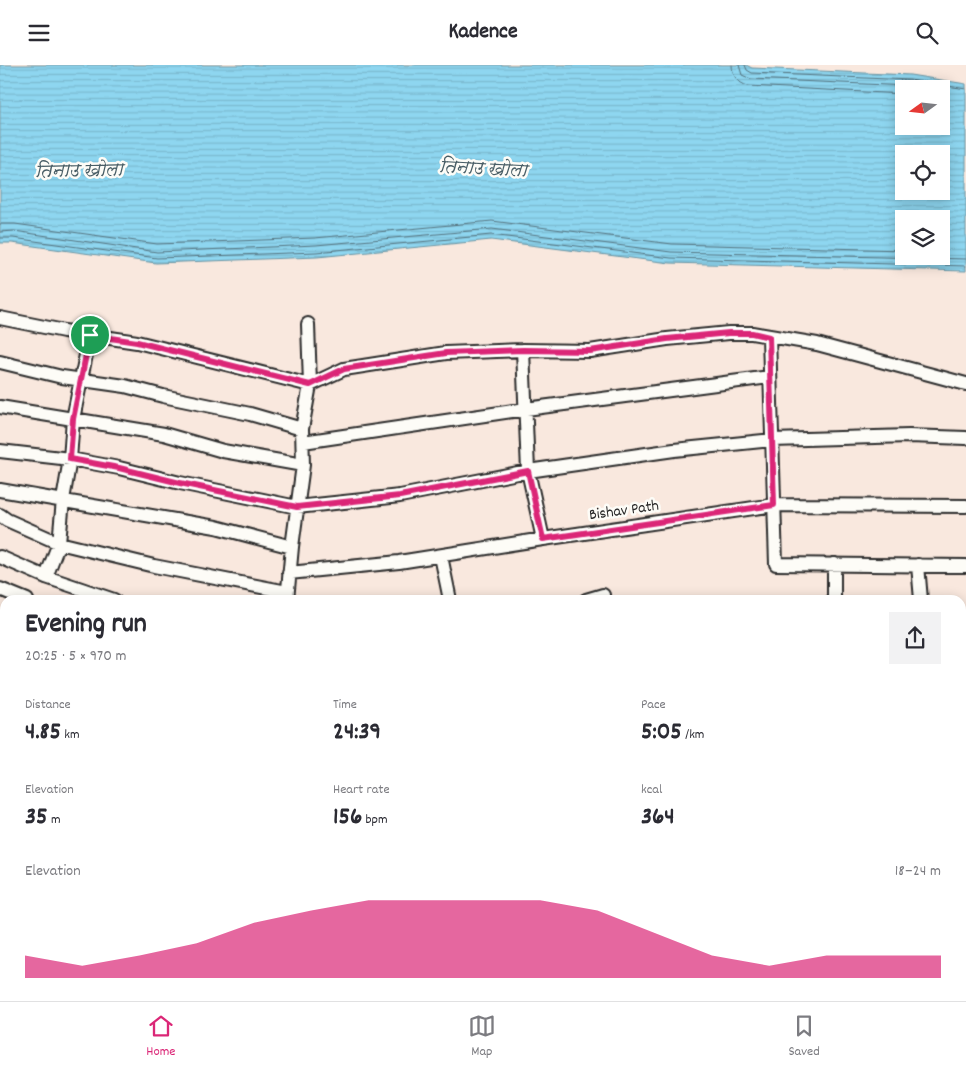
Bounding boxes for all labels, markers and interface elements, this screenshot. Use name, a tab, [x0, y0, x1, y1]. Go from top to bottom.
text: Kadence	[448, 17, 518, 48]
icon: menu	[25, 19, 53, 47]
icon: search	[913, 19, 941, 47]
north arrow	[895, 80, 950, 135]
map controls	[895, 80, 950, 265]
button: locate	[895, 145, 950, 200]
water label: तिनाउ खोला	[439, 154, 531, 185]
water label: तिनाउ खोला	[35, 158, 127, 185]
button: layers	[895, 210, 950, 265]
pin	[69, 314, 111, 356]
icon: arrive	[76, 321, 104, 349]
street label: Bishav Path	[588, 495, 660, 527]
text: Evening run	[25, 606, 147, 646]
button: share	[889, 612, 941, 664]
text: 20:25 · 5 × 970 m	[25, 645, 127, 668]
text: Distance	[25, 695, 71, 715]
text: Time	[333, 695, 357, 715]
text: Pace	[641, 695, 666, 715]
text: 4.85	[25, 715, 61, 751]
text: 24:39	[333, 715, 381, 751]
text: 5:05	[641, 715, 682, 751]
text: km	[61, 725, 80, 745]
text: /km	[682, 725, 705, 745]
text: Elevation	[25, 780, 74, 800]
text: Heart rate	[333, 780, 390, 800]
text: kcal	[641, 780, 662, 800]
text: 35	[25, 800, 48, 836]
text: 156	[333, 800, 362, 836]
text: 364	[641, 800, 675, 836]
text: m	[48, 810, 61, 830]
text: bpm	[362, 810, 388, 830]
text: Elevation	[25, 860, 81, 883]
text: 18–24 m	[895, 860, 941, 883]
tab: Home	[146, 1012, 175, 1062]
tab: Map	[468, 1012, 496, 1062]
tab: Saved	[788, 1012, 820, 1062]

